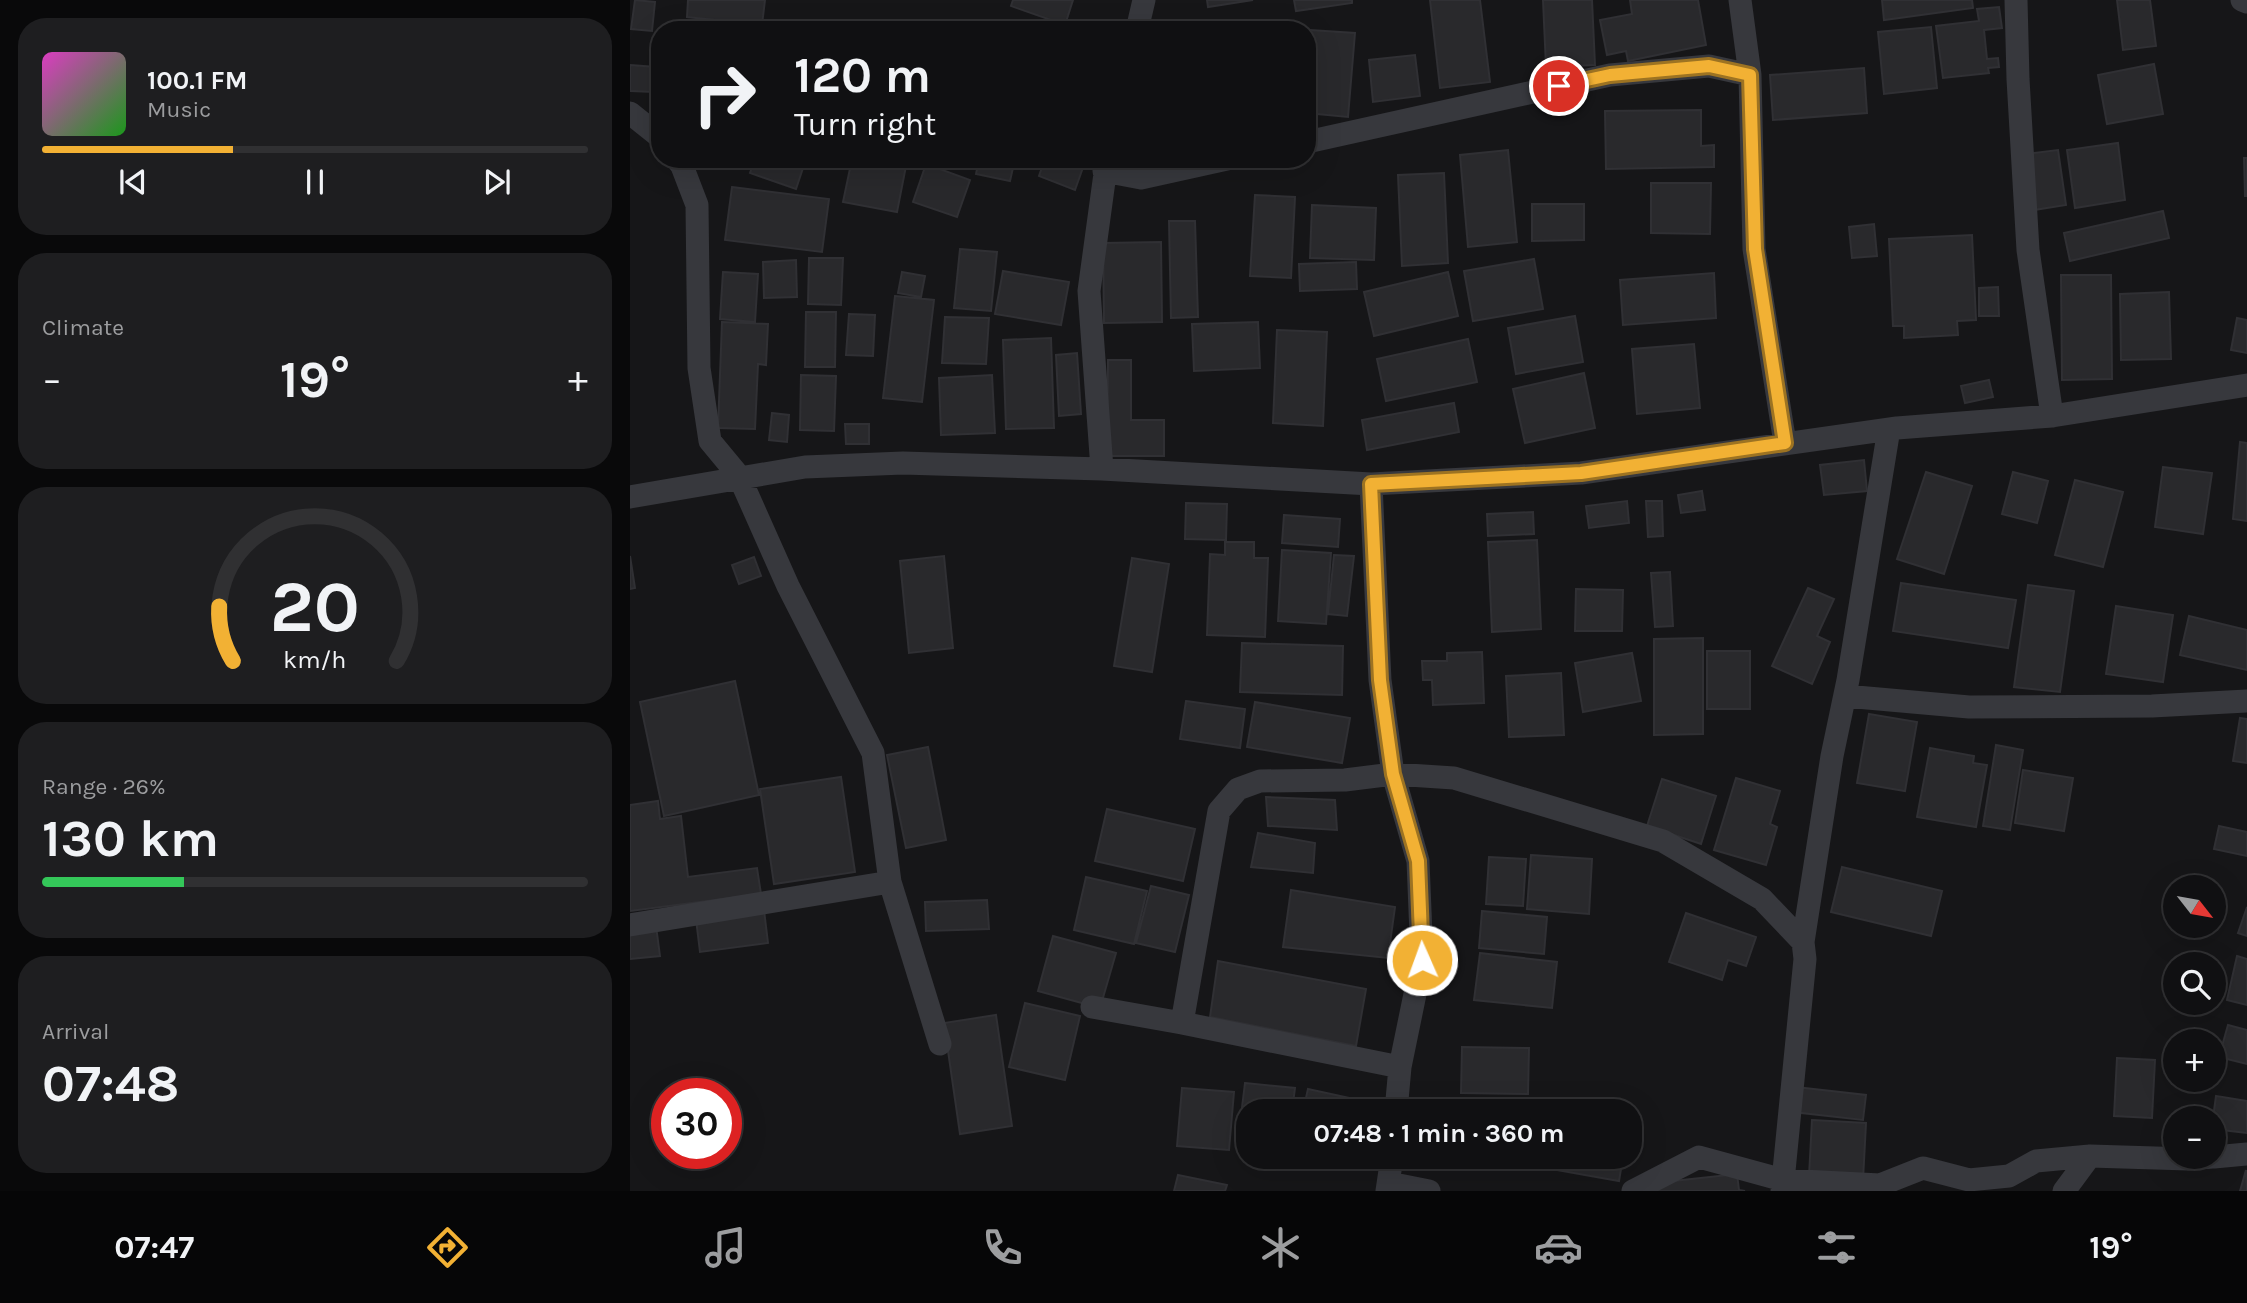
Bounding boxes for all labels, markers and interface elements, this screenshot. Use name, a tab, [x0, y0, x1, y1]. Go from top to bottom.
text: 120 m	[794, 47, 931, 104]
icon: right	[679, 49, 770, 140]
pin	[1529, 56, 1589, 116]
text: 100.1 FM	[147, 65, 248, 96]
icon: arrive	[1540, 67, 1578, 105]
text: Music	[147, 96, 211, 123]
text: Turn right	[794, 106, 936, 143]
icon: previous	[114, 163, 152, 201]
icon: pause	[296, 163, 334, 201]
icon: next	[478, 163, 516, 201]
text: Climate	[42, 314, 124, 341]
text: 19°	[280, 349, 350, 410]
text: −	[42, 357, 62, 402]
text: +	[568, 357, 588, 402]
text: 20	[270, 565, 360, 650]
text: km/h	[283, 645, 347, 674]
text: Range · 26%	[42, 773, 166, 800]
text: 130 km	[42, 808, 219, 869]
north arrow	[2163, 875, 2226, 938]
map controls	[2163, 875, 2226, 1169]
position arrow	[1385, 923, 1459, 997]
button: search	[2163, 952, 2226, 1015]
text: Arrival	[42, 1018, 109, 1045]
button: +	[2163, 1029, 2226, 1092]
text: 07:48	[42, 1053, 179, 1114]
speed limit sign: 30	[651, 1078, 742, 1169]
button: −	[2163, 1106, 2226, 1169]
text: 07:48 · 1 min · 360 m	[1313, 1118, 1565, 1149]
icon: directions	[423, 1223, 472, 1272]
icon: music	[701, 1223, 750, 1272]
icon: phone	[978, 1223, 1027, 1272]
icon: climate	[1256, 1223, 1305, 1272]
icon: car	[1534, 1223, 1583, 1272]
icon: filters	[1812, 1223, 1861, 1272]
text: 07:47	[114, 1229, 194, 1266]
text: 19°	[2089, 1229, 2133, 1266]

